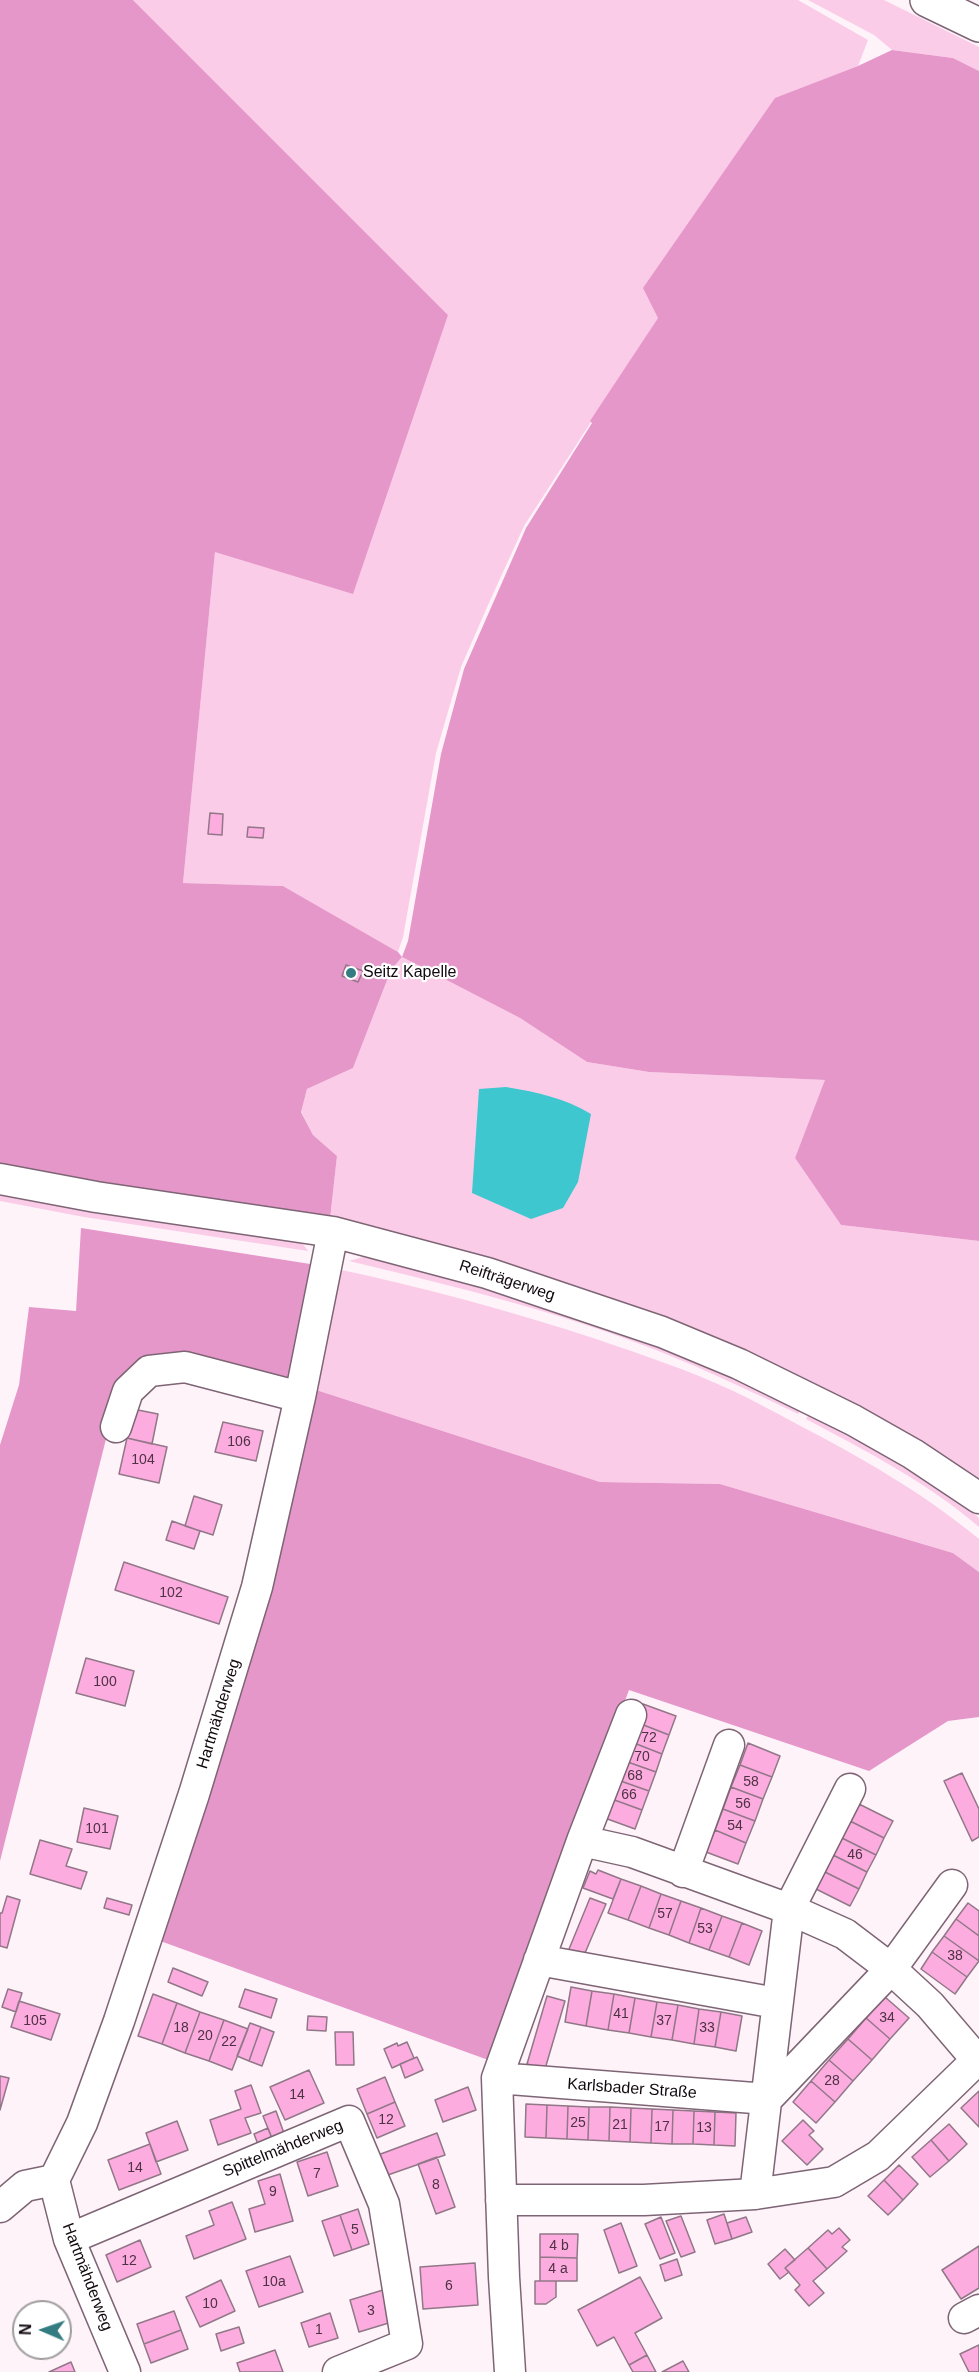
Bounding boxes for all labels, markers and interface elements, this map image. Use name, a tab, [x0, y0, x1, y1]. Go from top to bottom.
place label: Seitz Kapelle	[363, 963, 456, 983]
marker: Seitz Kapelle	[344, 966, 358, 980]
street label: Reifträgerweg	[457, 1256, 557, 1306]
house number: 106	[227, 1434, 251, 1450]
house number: 104	[131, 1452, 155, 1468]
house number: 102	[159, 1585, 183, 1601]
street label: Hartmähderweg	[193, 1657, 245, 1771]
house number: 100	[93, 1674, 117, 1690]
house number: 72	[641, 1730, 657, 1746]
house number: 70	[634, 1749, 650, 1765]
house number: 68	[627, 1768, 643, 1784]
house number: 58	[743, 1774, 759, 1790]
house number: 66	[621, 1787, 637, 1803]
house number: 56	[735, 1796, 751, 1812]
house number: 54	[727, 1818, 743, 1834]
house number: 101	[85, 1821, 109, 1837]
house number: 46	[847, 1847, 863, 1863]
house number: 57	[657, 1906, 673, 1922]
house number: 53	[697, 1921, 713, 1937]
house number: 38	[947, 1948, 963, 1964]
house number: 41	[613, 2006, 629, 2022]
house number: 34	[879, 2010, 895, 2026]
house number: 105	[23, 2013, 47, 2029]
house number: 37	[656, 2013, 672, 2029]
house number: 18	[173, 2020, 189, 2036]
house number: 33	[699, 2020, 715, 2036]
house number: 20	[197, 2028, 213, 2044]
house number: 22	[221, 2034, 237, 2050]
house number: 28	[824, 2073, 840, 2089]
street label: Karlsbader Straße	[567, 2075, 697, 2103]
house number: 14	[289, 2087, 305, 2103]
house number: 12	[378, 2112, 394, 2128]
house number: 25	[570, 2115, 586, 2131]
street label: Spittelmähderweg	[220, 2116, 346, 2182]
house number: 21	[612, 2117, 628, 2133]
house number: 17	[654, 2119, 670, 2135]
house number: 13	[696, 2120, 712, 2136]
house number: 14	[127, 2160, 143, 2176]
house number: 7	[313, 2166, 321, 2182]
house number: 8	[432, 2177, 440, 2193]
house number: 9	[269, 2184, 277, 2200]
street label: Hartmähderweg	[58, 2220, 116, 2334]
house number: 5	[351, 2222, 359, 2238]
house number: 4 b	[549, 2238, 569, 2254]
house number: 12	[121, 2253, 137, 2269]
house number: 4 a	[548, 2261, 568, 2277]
house number: 10a	[262, 2274, 286, 2290]
house number: 6	[445, 2278, 453, 2294]
house number: 10	[202, 2296, 218, 2312]
north arrow	[12, 2300, 72, 2360]
house number: 3	[367, 2303, 375, 2319]
house number: 1	[315, 2322, 323, 2338]
text: N	[17, 2323, 34, 2335]

